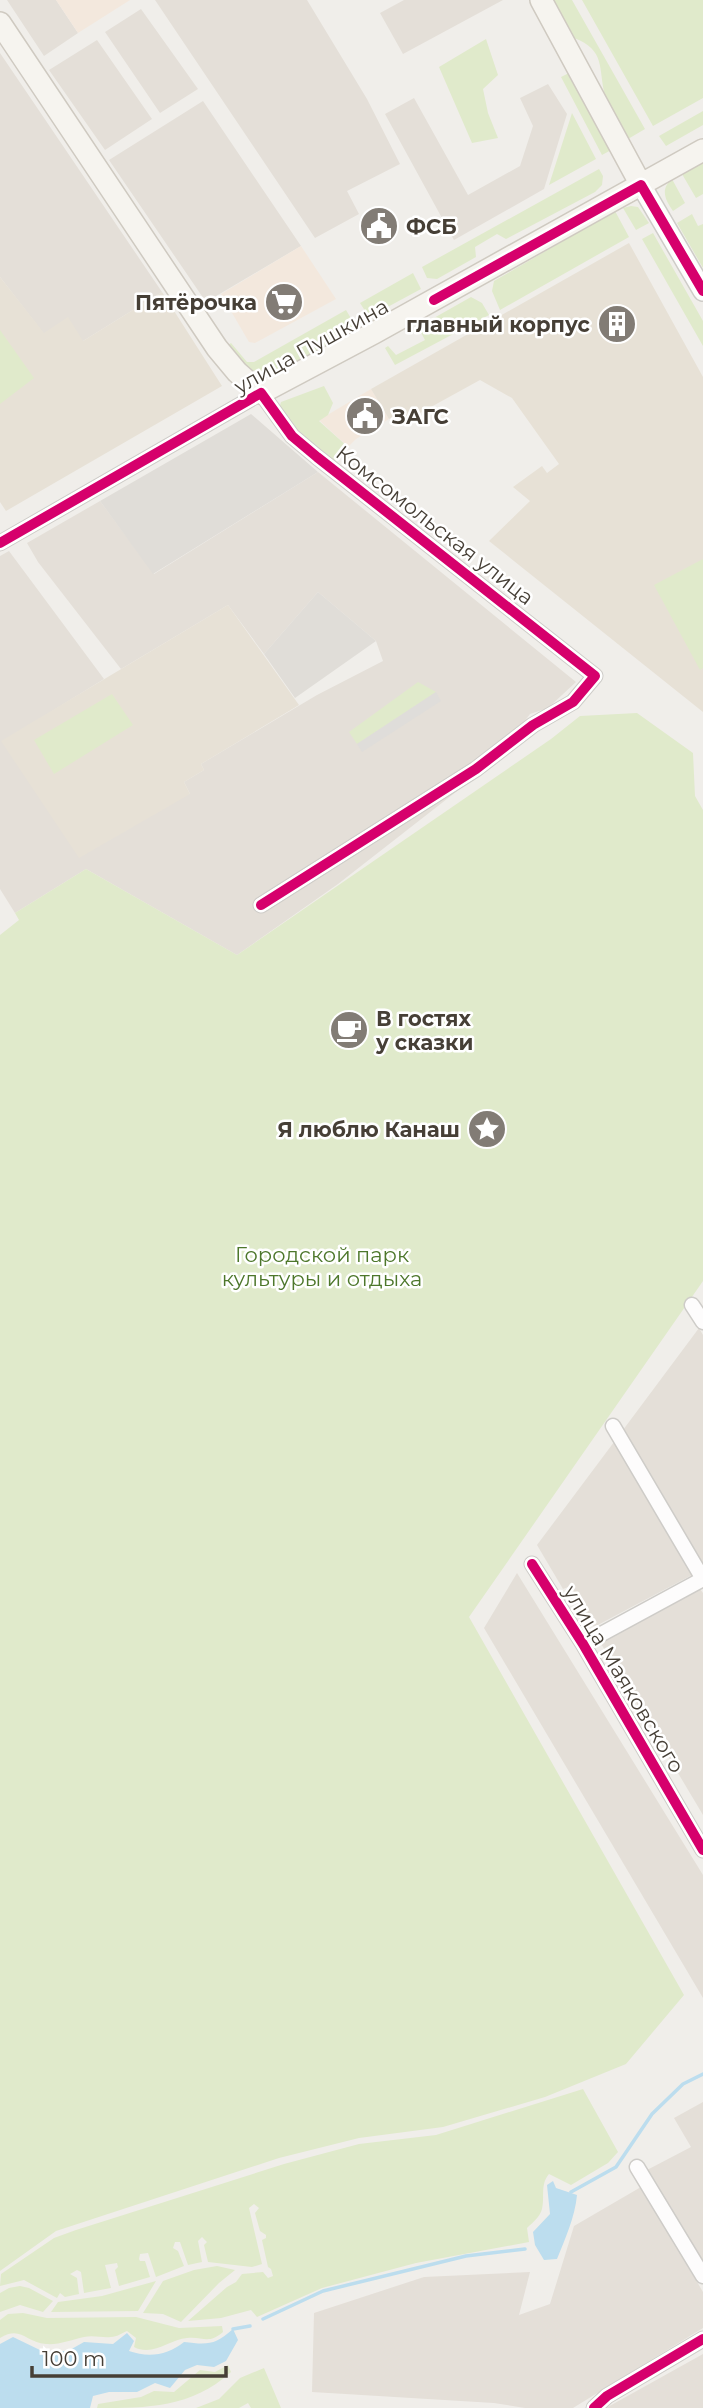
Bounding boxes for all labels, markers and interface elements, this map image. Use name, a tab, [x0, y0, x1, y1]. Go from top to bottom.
public building icon: ФСБ	[358, 205, 400, 247]
place label: ФСБ	[406, 214, 457, 239]
supermarket icon: Пятёрочка	[263, 281, 305, 323]
place label: Пятёрочка	[135, 290, 257, 315]
street label: улица Пушкина	[229, 293, 393, 399]
building icon: главный корпус	[596, 303, 638, 345]
place label: главный корпус	[406, 312, 591, 337]
public building icon: ЗАГС	[344, 395, 386, 437]
place label: ЗАГС	[391, 404, 449, 429]
street label: Комсомольская улица	[331, 440, 539, 610]
place label: В гостях у сказки	[375, 1006, 473, 1055]
cafe icon: В гостях у сказки	[328, 1009, 370, 1051]
place icon: Я люблю Канаш	[466, 1108, 508, 1150]
place label: Я люблю Канаш	[277, 1117, 460, 1142]
park label: Городской парк культуры и отдыха	[222, 1242, 422, 1291]
street label: улица Маяковского	[558, 1580, 690, 1777]
scale bar	[32, 2334, 226, 2378]
text: 100 m	[42, 2346, 105, 2371]

